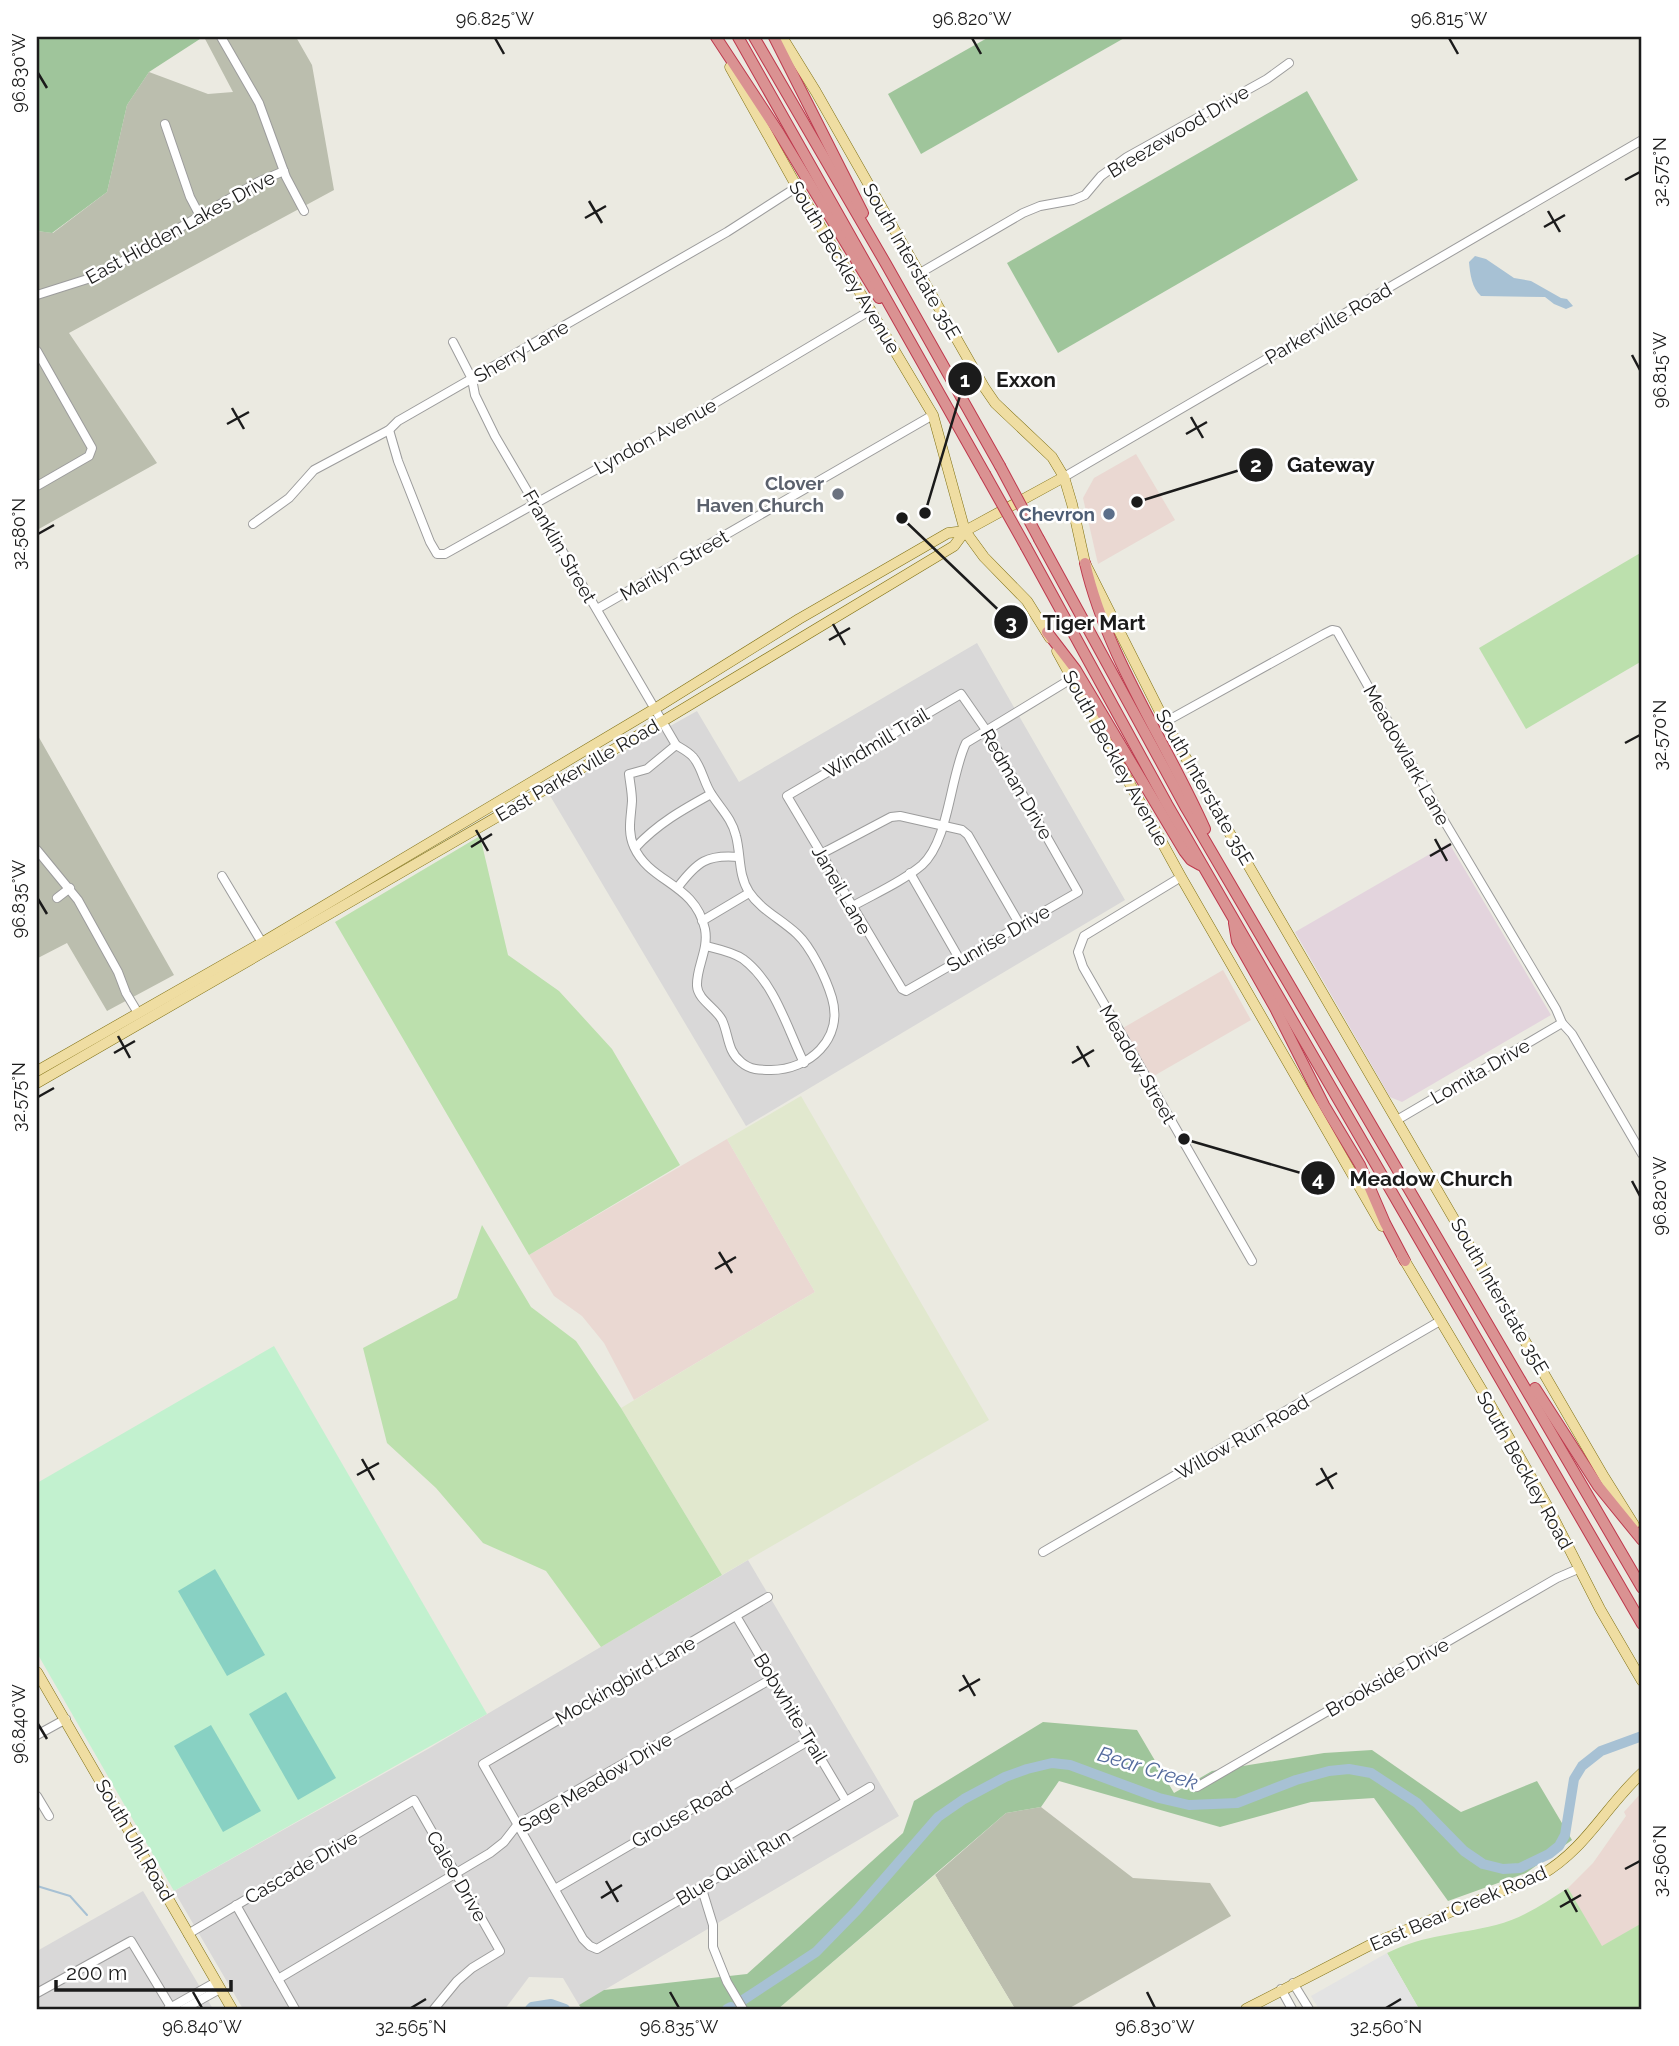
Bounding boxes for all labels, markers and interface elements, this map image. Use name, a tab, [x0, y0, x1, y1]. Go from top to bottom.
text: 96.825°W	[456, 8, 534, 29]
text: 96.820°W	[932, 8, 1012, 29]
text: 96.815°W	[1411, 8, 1487, 29]
text: 96.830°W	[8, 33, 29, 113]
street label: Breezewood Drive	[1103, 80, 1253, 182]
text: 32.575°N	[1649, 137, 1670, 207]
street label: East Hidden Lakes Drive	[82, 166, 278, 288]
street label: South Beckley Avenue	[785, 177, 905, 357]
street label: South Interstate 35E	[858, 179, 966, 343]
street label: Parkerville Road	[1261, 278, 1395, 368]
street label: Sherry Lane	[470, 315, 572, 387]
text: 96.815°W	[1649, 332, 1670, 408]
callout: Exxon	[947, 358, 1070, 400]
text: 1	[960, 367, 970, 392]
text: Exxon	[996, 367, 1056, 392]
street label: Lyndon Avenue	[590, 393, 720, 479]
callout: Gateway	[1238, 444, 1389, 486]
text: 2	[1250, 452, 1262, 477]
text: Gateway	[1287, 452, 1375, 477]
place label: Clover Haven Church	[696, 472, 825, 516]
street label: Franklin Street	[519, 486, 601, 607]
marker: Clover Haven Church	[830, 486, 846, 502]
text: 32.580°N	[8, 498, 29, 570]
place label: Chevron	[1019, 503, 1095, 525]
marker: Chevron	[1101, 506, 1117, 522]
street label: Marilyn Street	[616, 525, 733, 605]
callout: Tiger Mart	[993, 601, 1160, 643]
text: 3	[1005, 610, 1017, 635]
text: Tiger Mart	[1042, 610, 1146, 635]
street label: South Beckley Avenue	[1059, 666, 1173, 850]
street label: Meadowlark Lane	[1359, 681, 1455, 829]
text: 32.570°N	[1649, 699, 1670, 771]
street label: Windmill Trail	[819, 703, 933, 783]
street label: South Interstate 35E	[1151, 705, 1259, 869]
street label: East Parkerville Road	[492, 714, 662, 826]
street label: Redman Drive	[976, 725, 1058, 843]
street label: Janeil Lane	[808, 842, 876, 938]
text: 96.835°W	[8, 860, 29, 938]
street label: Sunrise Drive	[943, 900, 1053, 976]
street label: Meadow Street	[1095, 1001, 1181, 1128]
street label: Lomita Drive	[1427, 1034, 1533, 1108]
text: 32.575°N	[8, 1062, 29, 1132]
text: 96.820°W	[1649, 1156, 1670, 1236]
callout: Meadow Church	[1300, 1157, 1527, 1199]
text: 4	[1312, 1166, 1324, 1191]
text: Meadow Church	[1349, 1166, 1513, 1191]
street label: South Interstate 35E	[1446, 1214, 1554, 1378]
street label: South Beckley Road	[1472, 1387, 1578, 1553]
street label: Willow Run Road	[1171, 1390, 1313, 1484]
street label: Mockingbird Lane	[551, 1631, 699, 1729]
street label: Brookside Drive	[1322, 1633, 1452, 1721]
street label: Bobwhite Trail	[750, 1649, 833, 1767]
text: 96.840°W	[8, 1684, 29, 1764]
street label: Sage Meadow Drive	[514, 1727, 676, 1837]
water label: Bear Creek	[1095, 1741, 1201, 1795]
street label: South Uhl Road	[91, 1775, 179, 1905]
street label: Grouse Road	[627, 1776, 737, 1852]
street label: Blue Quail Run	[672, 1824, 794, 1910]
text: 32.560°N	[1649, 1825, 1670, 1897]
street label: Cascade Drive	[241, 1826, 361, 1908]
street label: Caleo Drive	[422, 1827, 492, 1925]
street label: East Bear Creek Road	[1366, 1861, 1550, 1955]
scale bar	[56, 1948, 231, 1992]
text: 200 m	[66, 1960, 127, 1985]
text: 96.840°W	[162, 2016, 242, 2037]
text: 32.565°N	[375, 2016, 447, 2037]
text: 96.835°W	[640, 2016, 718, 2037]
text: 96.830°W	[1115, 2016, 1195, 2037]
text: 32.560°N	[1350, 2016, 1422, 2037]

